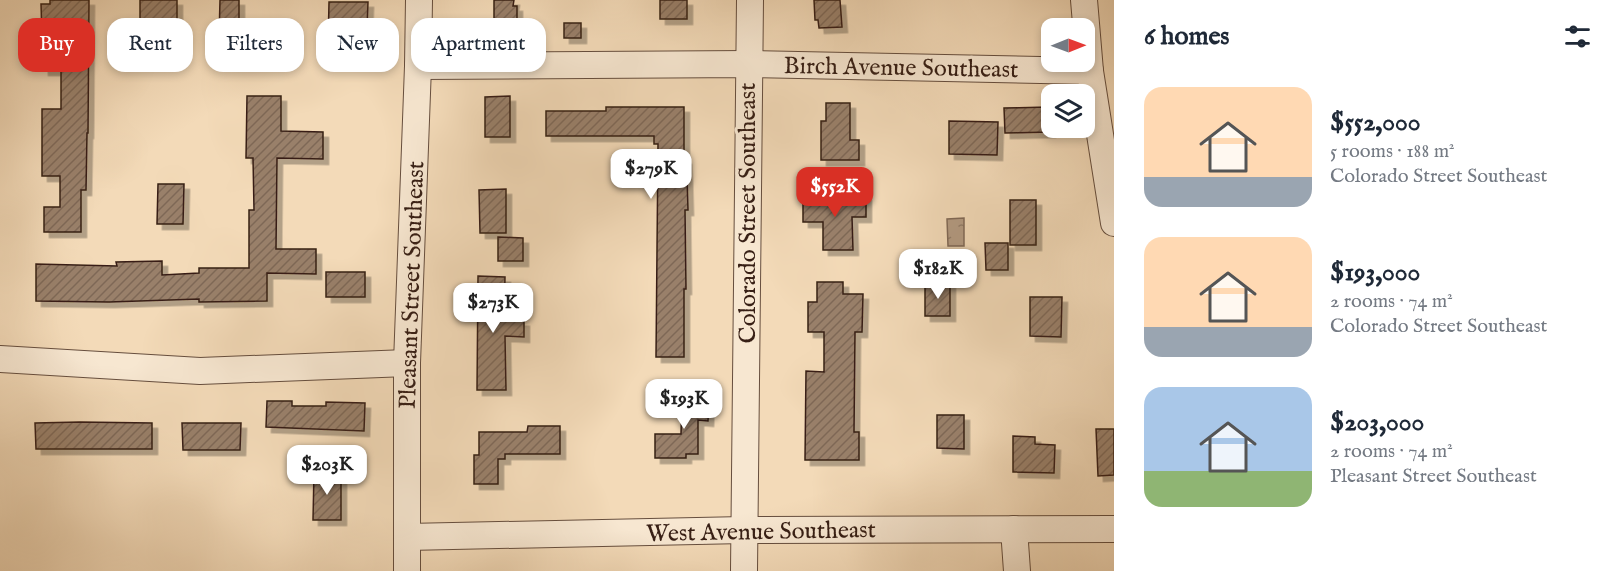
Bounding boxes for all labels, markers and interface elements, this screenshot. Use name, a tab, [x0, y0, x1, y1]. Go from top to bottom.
chip: Buy	[18, 18, 95, 72]
chip: Rent	[107, 18, 193, 72]
chip: Filters	[205, 18, 304, 72]
chip: New	[316, 18, 399, 72]
chip: Apartment	[411, 18, 546, 72]
north arrow	[1041, 18, 1095, 72]
map controls	[1041, 18, 1095, 138]
text: 6 homes	[1144, 20, 1229, 53]
icon: filters	[1561, 20, 1594, 53]
street label: Birch Avenue Southeast	[783, 51, 1019, 86]
street label: Colorado Street Southeast	[733, 83, 764, 343]
button: layers	[1041, 84, 1095, 138]
text: $552,000	[1330, 106, 1421, 139]
icon: home	[1192, 111, 1264, 183]
text: 5 rooms · 188 m²	[1330, 139, 1455, 164]
pin: $279K	[609, 149, 693, 200]
text: $279K	[625, 156, 677, 181]
street label: Pleasant Street Southeast	[393, 160, 432, 410]
text: Colorado Street Southeast	[1330, 164, 1547, 189]
pin: $552K	[793, 167, 877, 218]
text: $552K	[810, 174, 860, 199]
pin: $182K	[896, 249, 980, 300]
text: $182K	[913, 256, 963, 281]
text: $193,000	[1330, 256, 1420, 289]
icon: home	[1192, 261, 1264, 333]
pin: $273K	[451, 283, 535, 334]
text: 2 rooms · 74 m²	[1330, 289, 1453, 314]
text: $273K	[467, 290, 519, 315]
text: Colorado Street Southeast	[1330, 314, 1547, 339]
pin: $193K	[642, 379, 726, 430]
text: $193K	[659, 386, 709, 411]
text: $203,000	[1330, 406, 1424, 439]
icon: home	[1192, 411, 1264, 483]
text: 2 rooms · 74 m²	[1330, 439, 1453, 464]
pin: $203K	[285, 445, 369, 496]
text: $203K	[301, 452, 353, 477]
text: Pleasant Street Southeast	[1330, 464, 1537, 489]
street label: West Avenue Southeast	[646, 515, 876, 550]

